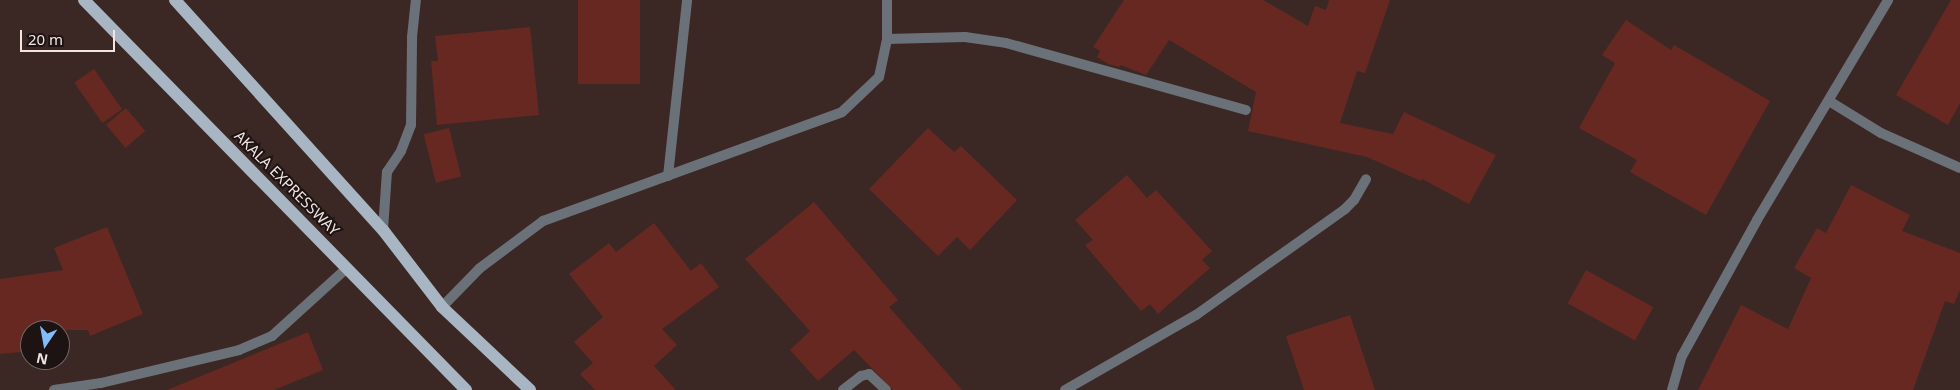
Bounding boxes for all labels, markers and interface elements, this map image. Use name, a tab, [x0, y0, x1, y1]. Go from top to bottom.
scale bar	[22, 20, 118, 52]
text: 20 m	[28, 29, 63, 49]
street label: AKALA EXPRESSWAY	[231, 127, 343, 239]
north arrow	[20, 320, 70, 370]
text: N	[34, 349, 50, 370]

